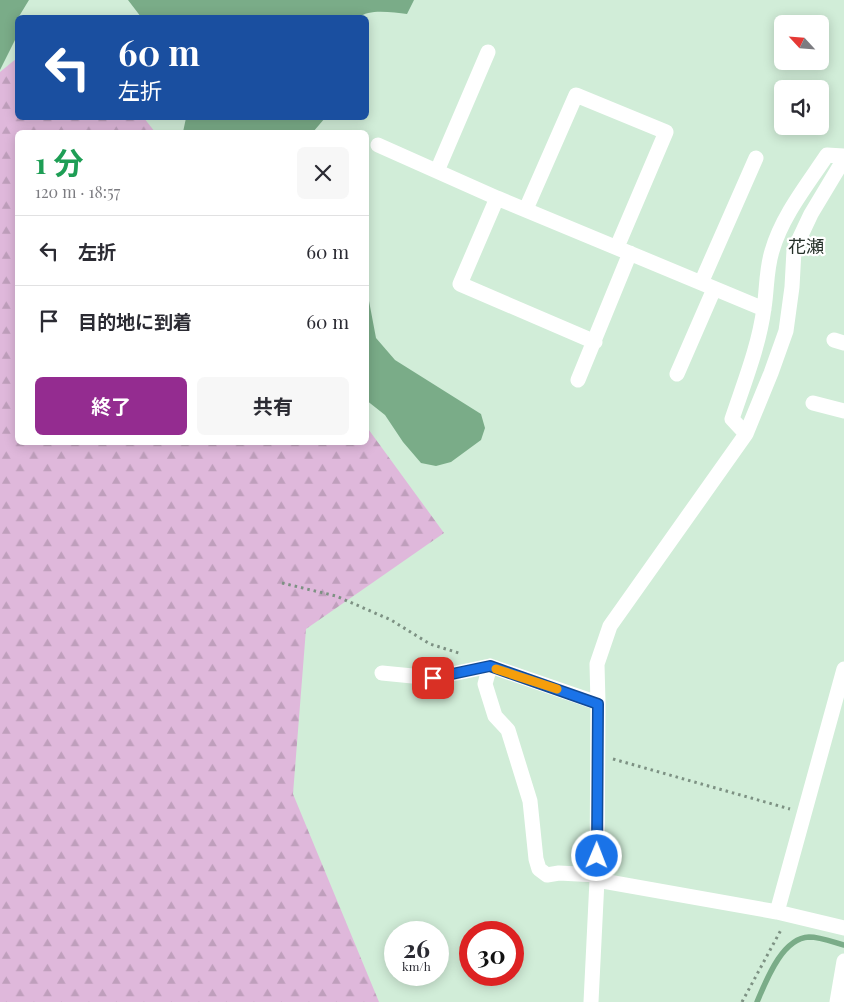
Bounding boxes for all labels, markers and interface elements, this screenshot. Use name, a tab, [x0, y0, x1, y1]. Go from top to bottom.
north arrow	[774, 15, 829, 70]
map controls	[774, 15, 829, 135]
text: 60 m	[118, 28, 200, 75]
icon: left	[35, 35, 100, 100]
text: 左折	[118, 75, 162, 105]
button: sound	[774, 80, 829, 135]
text: 1 分	[35, 142, 83, 182]
button: close	[297, 147, 349, 199]
text: 120 m · 18:57	[35, 181, 120, 202]
district label: 花瀬	[788, 234, 824, 258]
icon: left	[35, 237, 63, 265]
text: 左折	[78, 238, 116, 264]
text: 60 m	[306, 238, 349, 264]
icon: arrive	[35, 307, 63, 335]
text: 目的地に到着	[78, 308, 192, 334]
text: 60 m	[306, 308, 349, 334]
button: 終了	[35, 377, 187, 435]
button: 共有	[197, 377, 349, 435]
pin	[412, 657, 454, 699]
icon: arrive	[419, 664, 447, 692]
position arrow	[570, 829, 622, 881]
speed limit sign: 30	[459, 921, 524, 986]
text: 26	[403, 931, 430, 964]
text: km/h	[402, 958, 431, 974]

